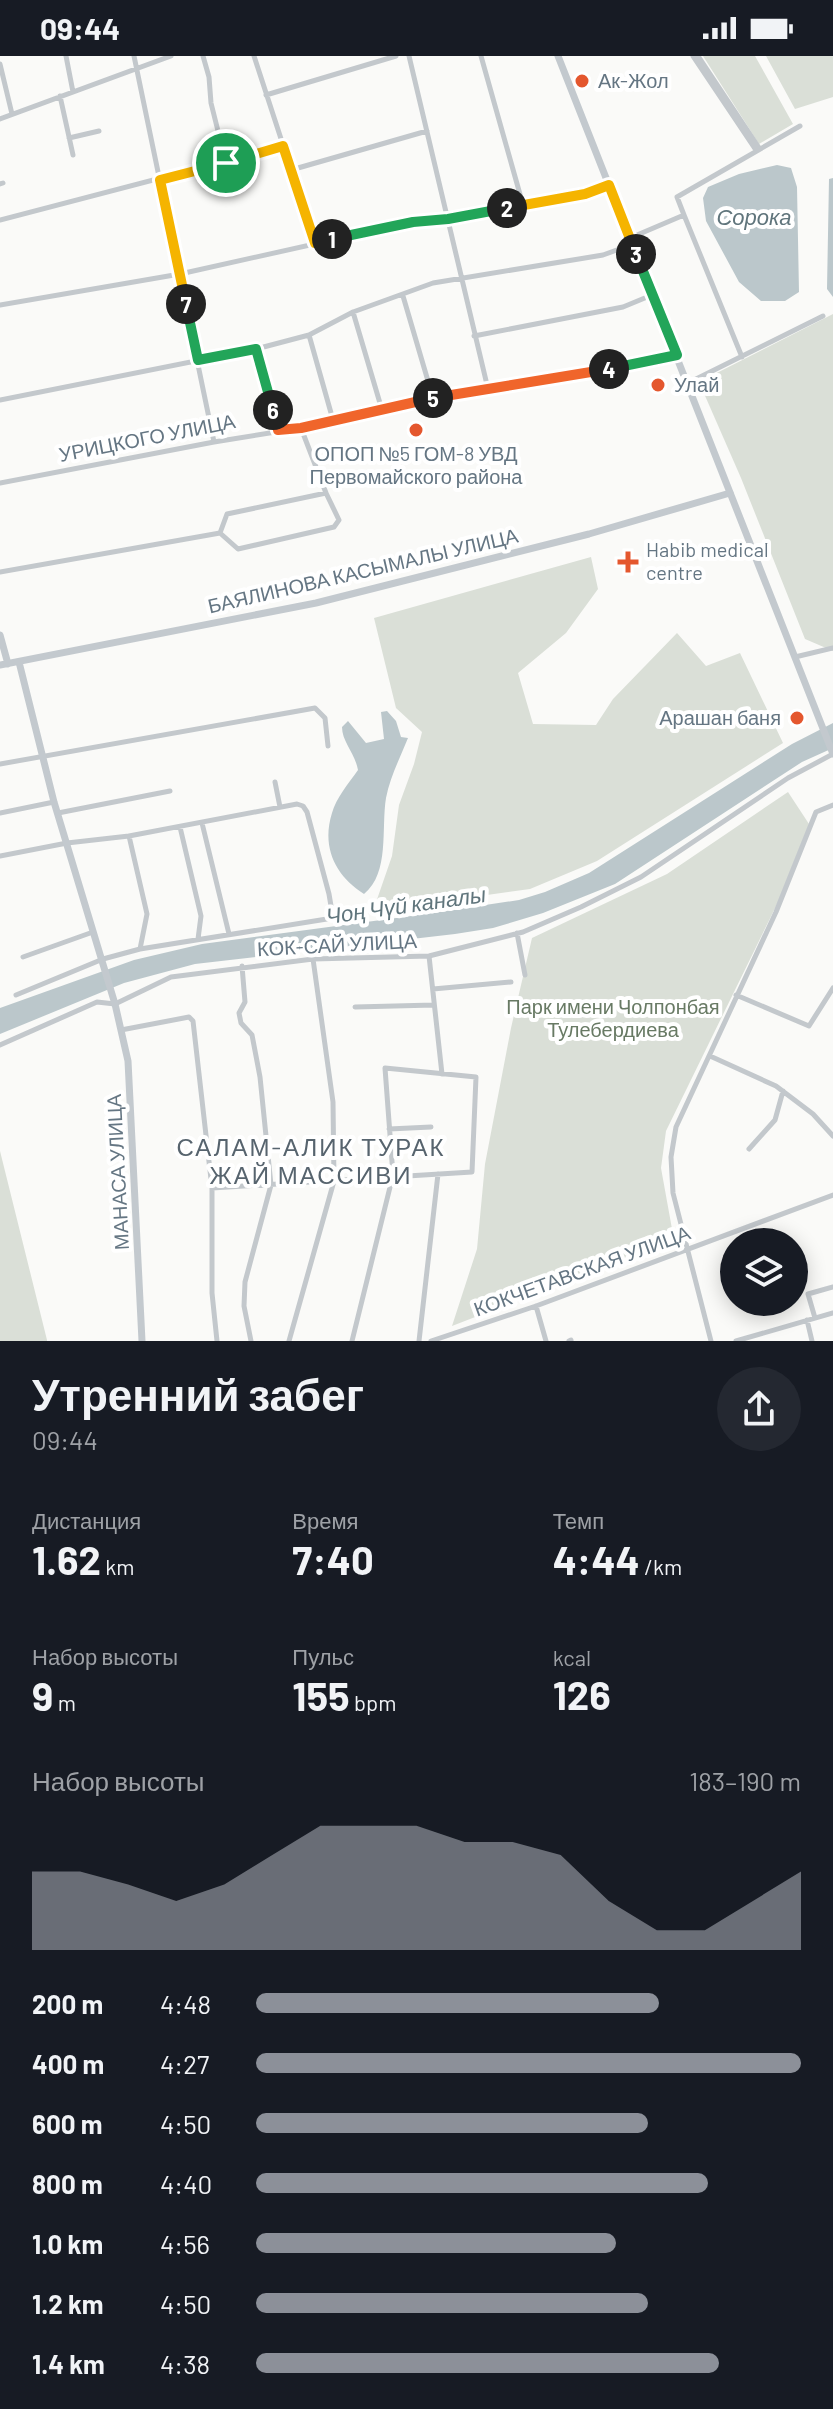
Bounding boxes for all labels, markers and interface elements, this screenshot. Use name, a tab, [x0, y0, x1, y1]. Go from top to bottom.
text: 09:44	[40, 10, 120, 46]
place label: Ак-Жол	[598, 68, 669, 92]
marker: Ак-Жол	[573, 72, 591, 90]
pin	[192, 129, 260, 197]
icon: arrive	[204, 141, 248, 185]
pin: 2	[487, 188, 527, 228]
text: 2	[501, 195, 513, 221]
water label: Сорока	[716, 203, 792, 230]
pin: 1	[312, 219, 352, 259]
text: 1	[328, 226, 336, 252]
pin: 3	[616, 234, 656, 274]
text: 3	[630, 241, 642, 267]
pin: 7	[166, 284, 206, 324]
text: 7	[181, 291, 191, 317]
pin: 4	[589, 349, 629, 389]
text: 4	[602, 356, 616, 382]
place label: Улай	[674, 372, 719, 396]
marker: Улай	[649, 376, 667, 394]
pin: 5	[413, 378, 453, 418]
text: 5	[427, 385, 439, 411]
pin: 6	[253, 390, 293, 430]
text: 6	[267, 397, 279, 423]
street label: УРИЦКОГО УЛИЦА	[57, 408, 238, 466]
marker: ОПОП №5 ГОМ-8 УВД Первомайского района	[407, 421, 425, 439]
place label: ОПОП №5 ГОМ-8 УВД Первомайского района	[310, 441, 523, 488]
street label: БАЯЛИНОВА КАСЫМАЛЫ УЛИЦА	[205, 522, 521, 617]
place label: Habib medical centre	[646, 537, 769, 584]
marker: Habib medical centre	[617, 551, 639, 573]
place label: Арашан баня	[659, 705, 781, 729]
marker: Арашан баня	[788, 709, 806, 727]
water label: Чоң Чүй каналы	[324, 880, 488, 929]
street label: КОК-САЙ УЛИЦА	[256, 928, 418, 960]
park label: Парк имени Чолпонбая Тулебердиева	[506, 994, 720, 1041]
street label: МАНАСА УЛИЦА	[101, 1093, 133, 1251]
district label: САЛАМ-АЛИК ТУРАК ЖАЙ МАССИВИ	[176, 1132, 446, 1189]
street label: КОКЧЕТАВСКАЯ УЛИЦА	[470, 1219, 694, 1320]
map controls	[720, 1228, 808, 1316]
button: layers	[720, 1228, 808, 1316]
text: Утренний забег	[32, 1367, 364, 1420]
button: share	[717, 1367, 801, 1451]
text: 09:44	[32, 1424, 98, 1455]
text: Дистанция	[32, 1507, 141, 1533]
text: Время	[292, 1507, 359, 1533]
text: Темп	[553, 1507, 604, 1533]
text: 1.62	[32, 1535, 101, 1583]
text: 7:40	[292, 1535, 374, 1583]
text: 4:44	[553, 1535, 640, 1583]
text: km	[101, 1553, 134, 1579]
text: /km	[640, 1553, 682, 1579]
text: Набор высоты	[32, 1643, 178, 1669]
text: Пульс	[292, 1643, 354, 1669]
text: kcal	[553, 1644, 591, 1670]
text: 126	[553, 1670, 611, 1718]
text: 9	[32, 1671, 53, 1719]
text: 155	[292, 1671, 350, 1719]
text: m	[53, 1689, 76, 1715]
text: bpm	[350, 1689, 396, 1715]
text: Набор высоты	[32, 1765, 205, 1796]
text: 183–190 m	[689, 1765, 801, 1796]
text: 200 m	[32, 1988, 103, 2019]
text: 4:48	[160, 1988, 211, 2019]
text: 400 m	[32, 2048, 104, 2079]
text: 4:27	[160, 2048, 209, 2079]
text: 600 m	[32, 2108, 103, 2139]
text: 4:50	[160, 2108, 211, 2139]
text: 800 m	[32, 2168, 103, 2199]
text: 4:40	[160, 2168, 212, 2199]
text: 1.0 km	[32, 2228, 103, 2259]
text: 4:56	[160, 2228, 210, 2259]
text: 1.2 km	[32, 2288, 104, 2319]
text: 4:50	[160, 2288, 211, 2319]
text: 1.4 km	[32, 2348, 105, 2379]
text: 4:38	[160, 2348, 210, 2379]

